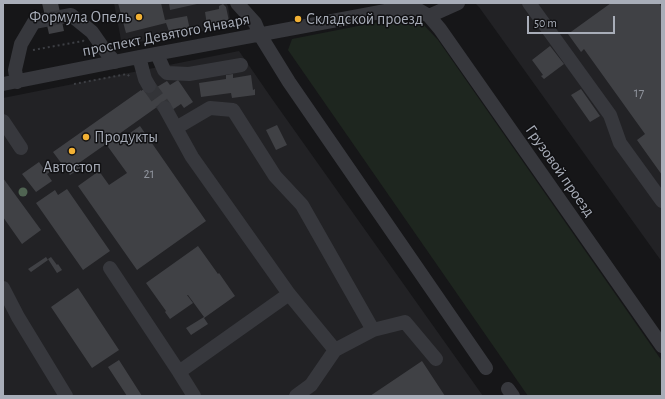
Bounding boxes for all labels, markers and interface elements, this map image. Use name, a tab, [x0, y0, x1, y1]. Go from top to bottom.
place label: Формула Опель	[29, 7, 131, 27]
scale bar	[529, 8, 617, 34]
street label: проспект Девятого Января	[81, 9, 251, 61]
place label: Складской проезд	[306, 9, 423, 29]
marker: Формула Опель	[134, 12, 144, 22]
marker: Складской проезд	[293, 14, 303, 24]
text: 50 m	[534, 17, 557, 29]
house number: 17	[634, 85, 644, 101]
street label: Грузовой проезд	[521, 121, 599, 221]
place label: Продукты	[94, 127, 158, 147]
marker: Продукты	[81, 132, 91, 142]
marker: Автостоп	[67, 146, 77, 156]
place label: Автостоп	[43, 157, 101, 177]
house number: 21	[143, 166, 155, 182]

